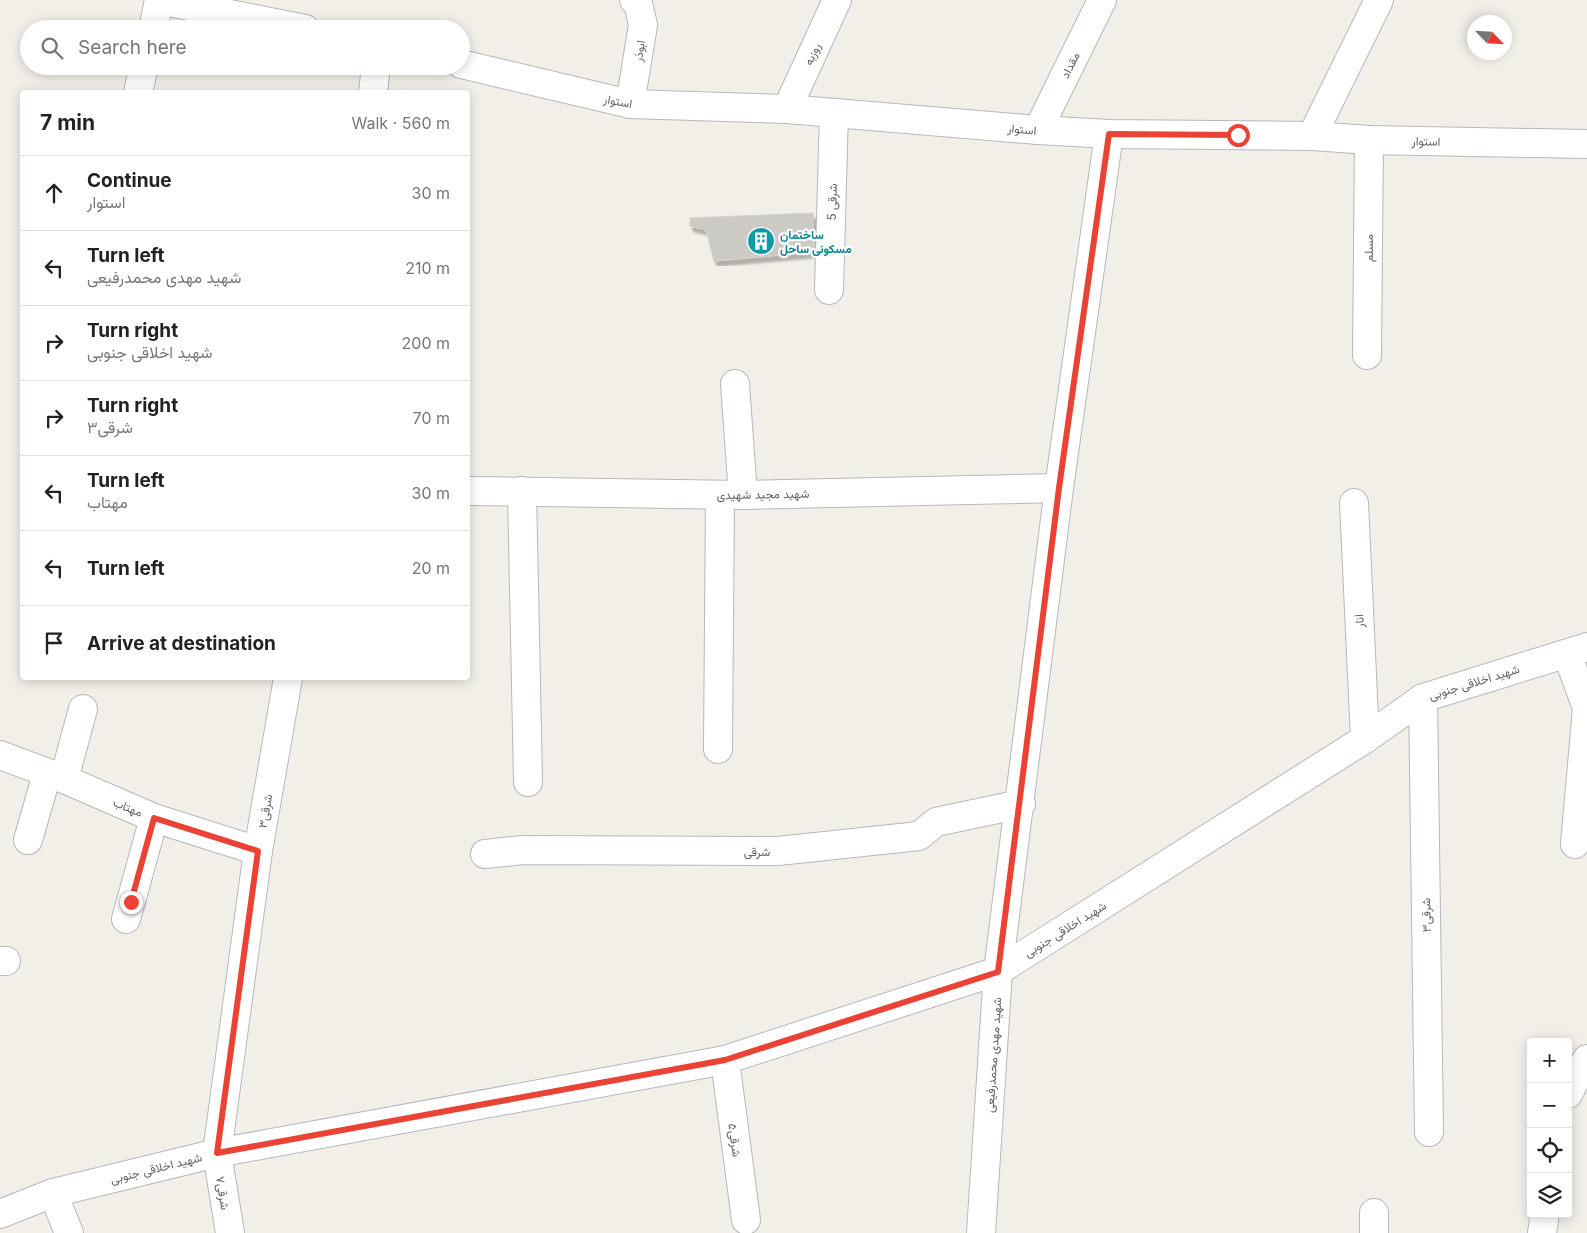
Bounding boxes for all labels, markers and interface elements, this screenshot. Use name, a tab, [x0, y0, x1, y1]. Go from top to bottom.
north arrow	[1467, 15, 1512, 60]
search box	[20, 20, 470, 75]
icon: search	[38, 34, 66, 62]
text: Search here	[78, 36, 187, 59]
street label: ابوذر	[630, 39, 649, 64]
street label: روزبه	[800, 40, 825, 68]
street label: مقداد	[1057, 49, 1083, 81]
street label: استوار	[601, 91, 634, 112]
text: 7 min	[40, 110, 95, 135]
text: Walk · 560 m	[352, 113, 450, 133]
street label: استوار	[1006, 120, 1037, 139]
route start	[1227, 124, 1250, 147]
street label: استوار	[1410, 133, 1441, 150]
text: Continue	[87, 169, 172, 192]
icon: ahead	[40, 179, 68, 207]
text: 30 m	[412, 183, 450, 203]
street label: شرقی 5	[824, 183, 841, 221]
text: استوار	[87, 192, 125, 212]
building icon: ساختمان مسکونی ساحل	[746, 226, 776, 256]
place label: ساختمان مسکونی ساحل	[780, 227, 852, 257]
street label: مسلم	[1361, 234, 1377, 262]
text: Turn left	[87, 244, 165, 267]
icon: left	[40, 254, 68, 282]
text: 210 m	[405, 258, 450, 278]
text: شهید مهدی محمدرفیعی	[87, 267, 241, 287]
text: Turn right	[87, 319, 178, 342]
icon: right	[40, 329, 68, 357]
text: 200 m	[402, 333, 450, 353]
text: شهید اخلاقی جنوبی	[87, 342, 212, 362]
text: Turn right	[87, 394, 178, 417]
icon: right	[40, 404, 68, 432]
text: 70 m	[413, 408, 450, 428]
text: شرقی۳	[87, 417, 133, 437]
text: Turn left	[87, 469, 165, 492]
icon: left	[40, 479, 68, 507]
text: 30 m	[412, 483, 450, 503]
street label: شهید مجید شهیدی	[716, 486, 810, 503]
text: مهتاب	[87, 492, 128, 512]
icon: left	[40, 554, 68, 582]
text: Turn left	[87, 557, 165, 580]
text: 20 m	[412, 558, 450, 578]
street label: انار	[1351, 614, 1368, 629]
icon: arrive	[40, 629, 68, 657]
text: Arrive at destination	[87, 632, 276, 655]
street label: شهید اخلاقی جنوبی	[1427, 661, 1521, 704]
street label: شرقی۳	[255, 793, 276, 829]
street label: مهتاب	[111, 794, 145, 821]
street label: شرقی	[744, 844, 770, 860]
route end	[120, 891, 143, 914]
street label: شهید اخلاقی جنوبی	[1021, 898, 1109, 961]
street label: شرقی۳	[1418, 898, 1435, 932]
street label: شهید مهدی محمدرفیعی	[981, 997, 1006, 1113]
map controls	[1527, 1038, 1572, 1218]
button: +	[1527, 1038, 1572, 1083]
button: −	[1527, 1083, 1572, 1128]
street label: شرقی۵	[724, 1122, 745, 1158]
button: locate	[1527, 1128, 1572, 1173]
street label: شهید اخلاقی جنوبی	[109, 1149, 204, 1188]
button: layers	[1527, 1173, 1572, 1218]
street label: شرقی۷	[212, 1175, 233, 1211]

